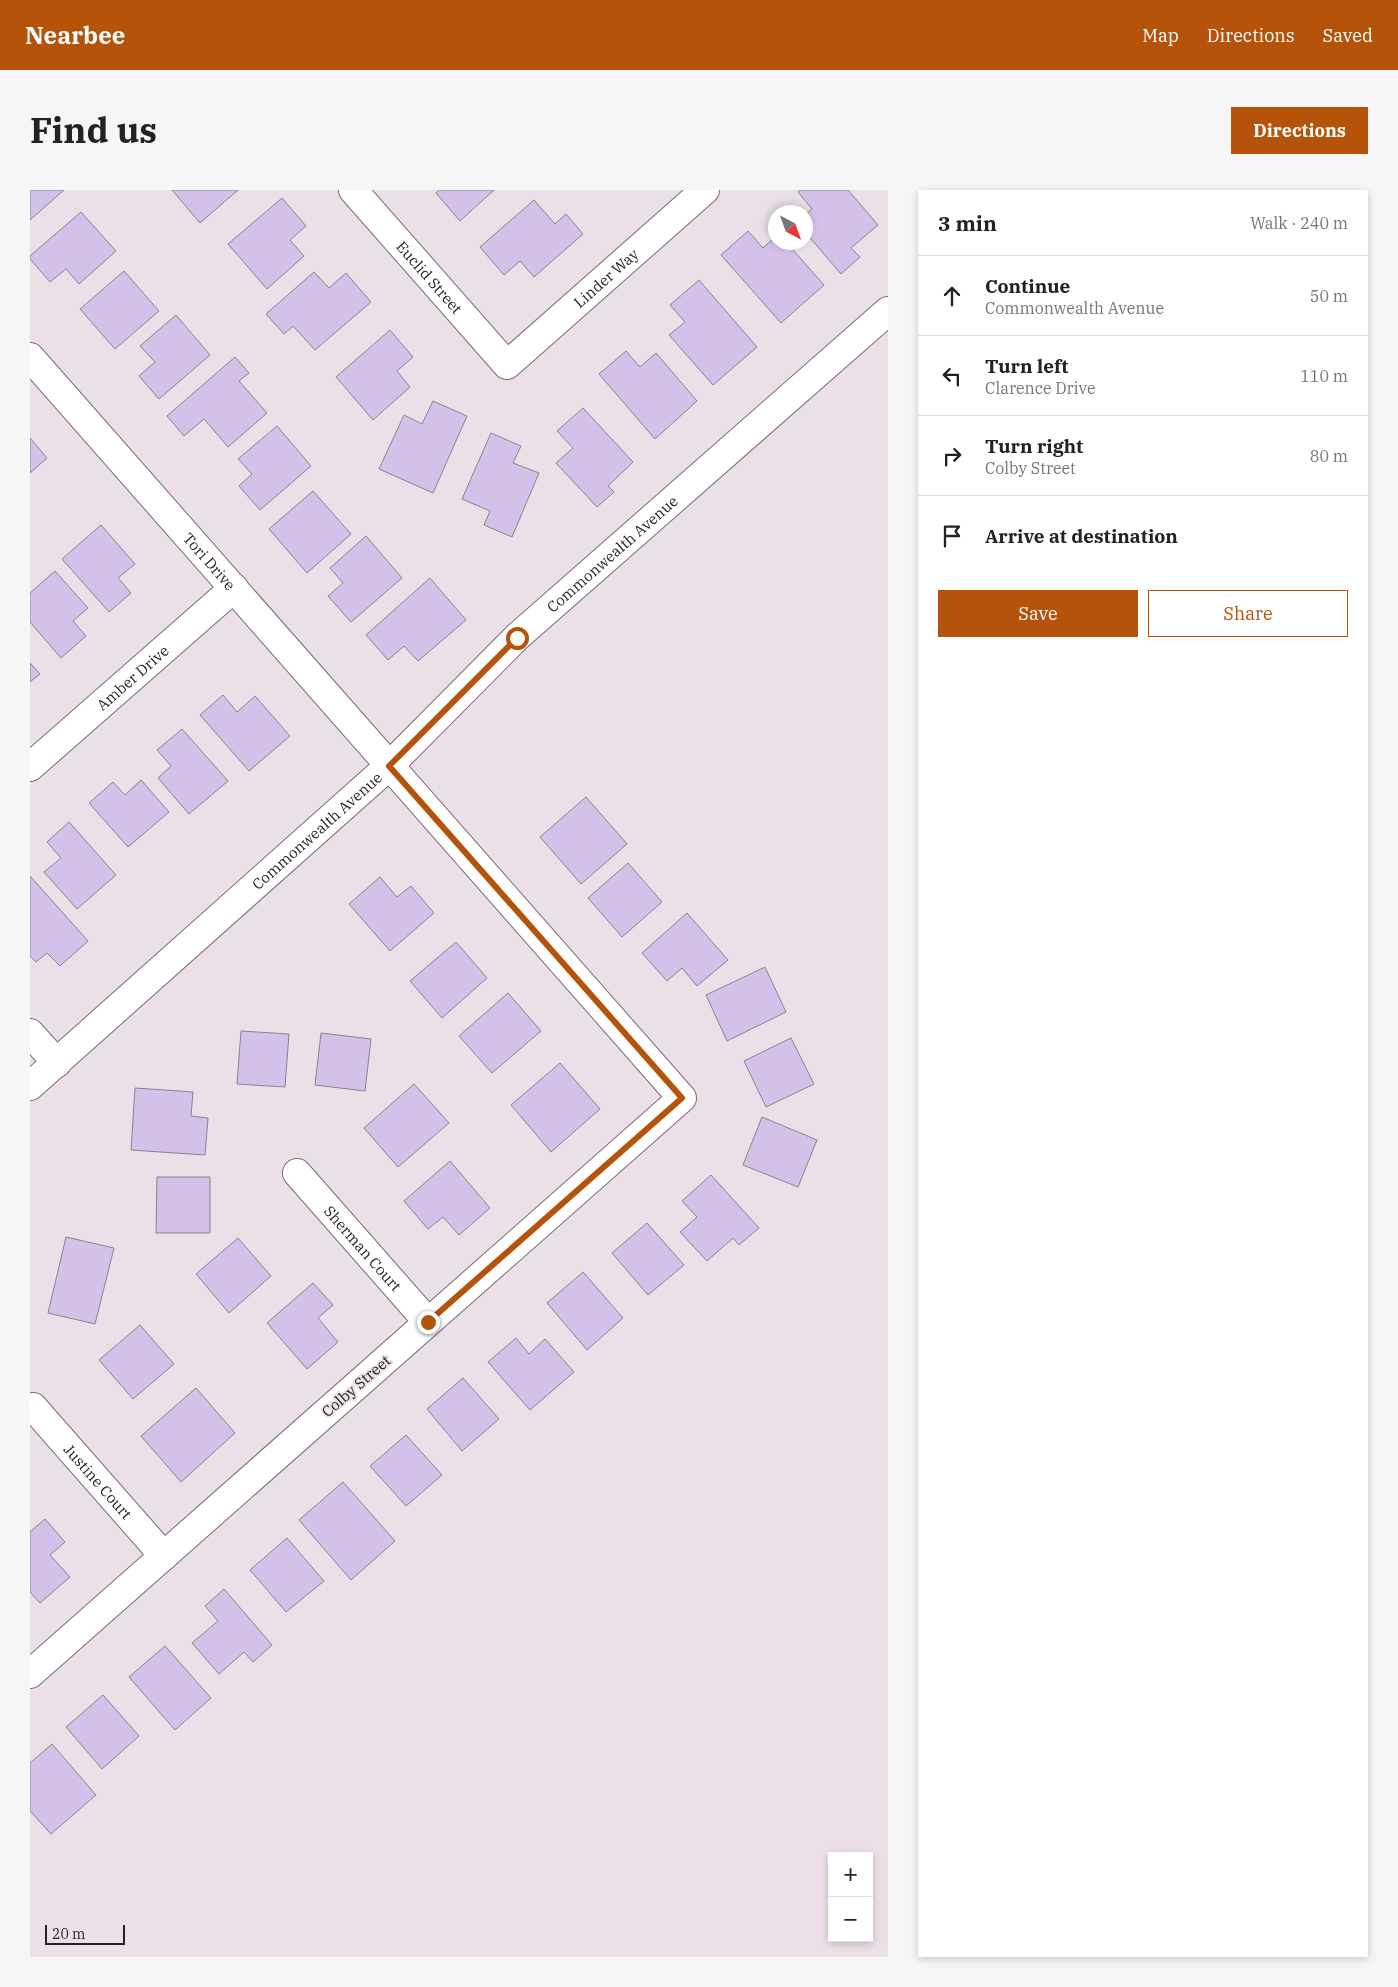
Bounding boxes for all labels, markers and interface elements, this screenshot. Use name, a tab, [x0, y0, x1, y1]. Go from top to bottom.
text: Nearbee	[25, 19, 125, 51]
text: Map	[1142, 24, 1179, 47]
text: Directions	[1207, 24, 1295, 47]
text: Saved	[1323, 24, 1373, 47]
text: Find us	[30, 107, 157, 153]
button: Directions	[1231, 107, 1368, 154]
north arrow	[768, 205, 813, 250]
text: 3 min	[938, 209, 997, 237]
text: Walk · 240 m	[1250, 213, 1348, 233]
street label: Euclid Street	[393, 237, 467, 317]
street label: Linder Way	[569, 244, 642, 311]
text: Continue	[985, 274, 1070, 298]
icon: ahead	[938, 282, 966, 310]
text: 50 m	[1310, 286, 1348, 306]
text: Commonwealth Avenue	[985, 298, 1164, 318]
text: Turn left	[985, 354, 1068, 378]
icon: left	[938, 362, 966, 390]
text: 110 m	[1300, 366, 1348, 386]
text: Clarence Drive	[985, 378, 1096, 398]
text: Turn right	[985, 434, 1083, 458]
icon: right	[938, 442, 966, 470]
text: 80 m	[1310, 446, 1348, 466]
text: Colby Street	[985, 458, 1076, 478]
street label: Commonwealth Avenue	[543, 491, 681, 616]
icon: arrive	[938, 522, 966, 550]
text: Arrive at destination	[985, 524, 1178, 548]
street label: Tori Drive	[179, 529, 240, 594]
button: Save	[938, 590, 1138, 637]
button: Share	[1148, 590, 1348, 637]
route start	[506, 627, 529, 650]
street label: Amber Drive	[92, 641, 172, 714]
street label: Commonwealth Avenue	[248, 768, 386, 893]
street label: Sherman Court	[320, 1201, 406, 1295]
route end	[417, 1311, 440, 1334]
street label: Colby Street	[318, 1351, 394, 1421]
street label: Justine Court	[60, 1440, 137, 1523]
map controls	[828, 1852, 873, 1942]
button: +	[828, 1852, 873, 1897]
button: −	[828, 1897, 873, 1942]
scale bar	[45, 1922, 125, 1945]
text: 20 m	[52, 1925, 85, 1943]

